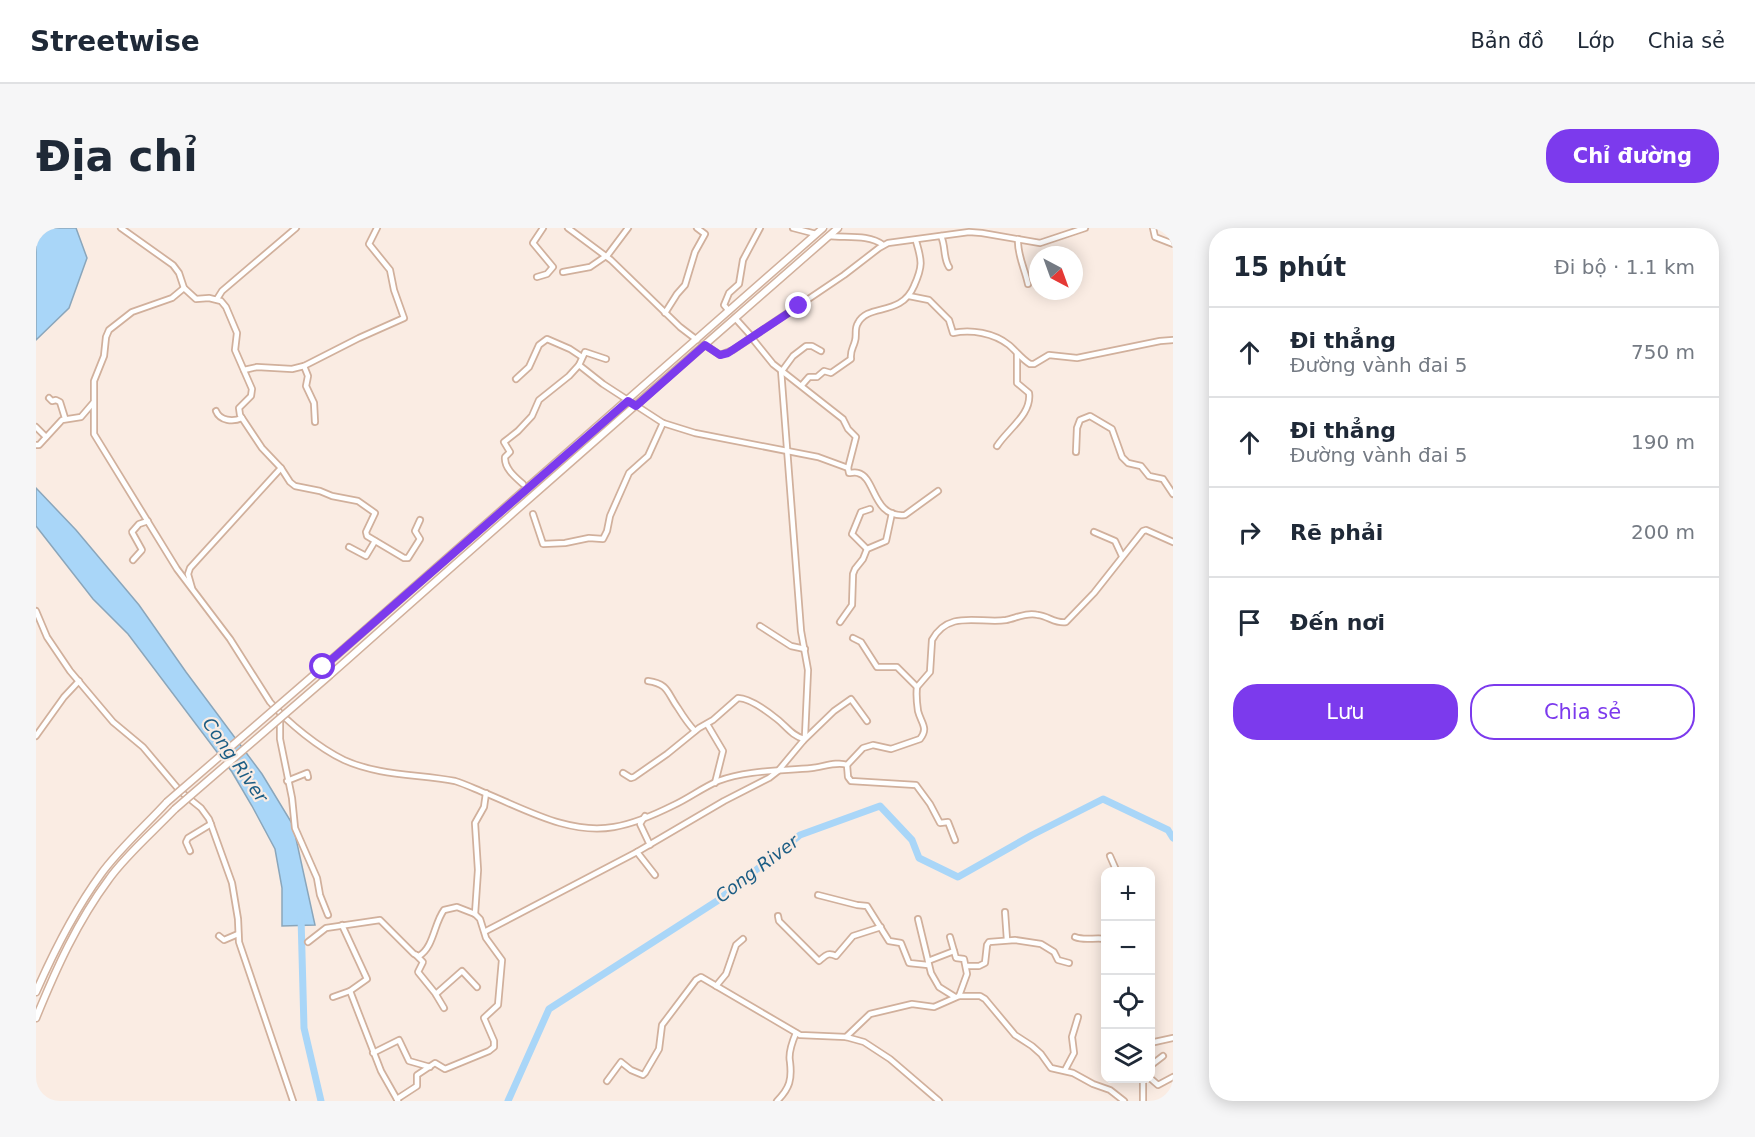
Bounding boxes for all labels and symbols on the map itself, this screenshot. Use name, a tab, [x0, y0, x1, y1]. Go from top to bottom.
north arrow	[1029, 246, 1083, 300]
route end	[785, 292, 811, 318]
route start	[309, 653, 335, 679]
water label: Cong River	[198, 713, 273, 807]
water label: Cong River	[711, 830, 804, 907]

